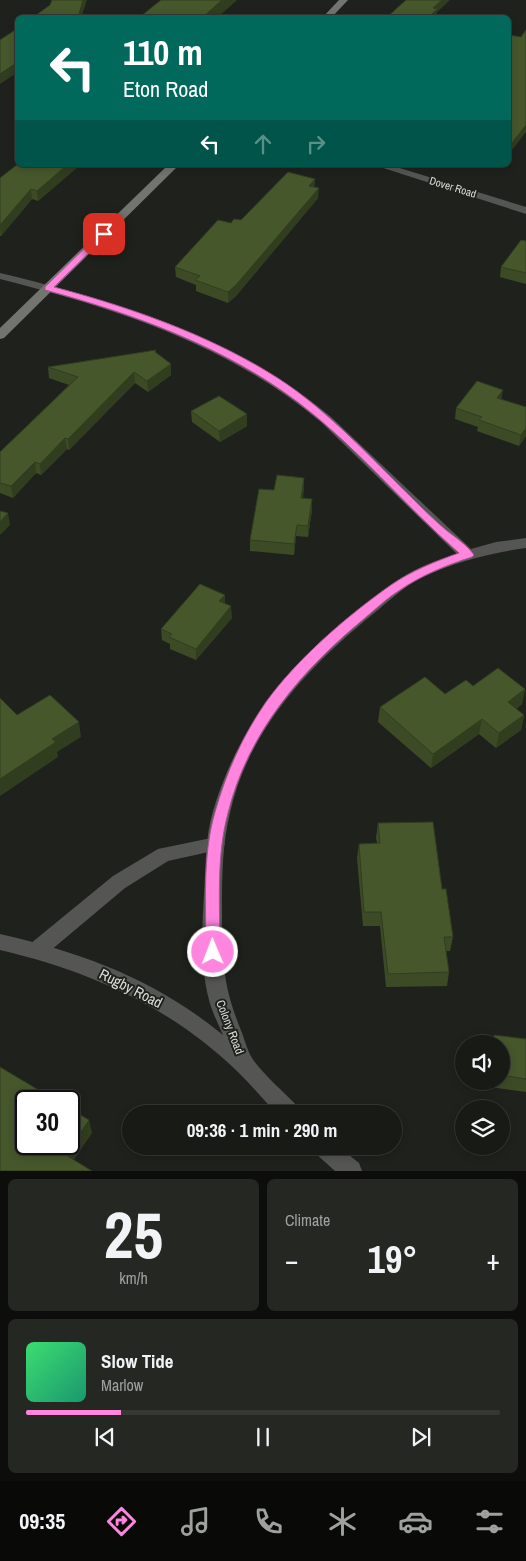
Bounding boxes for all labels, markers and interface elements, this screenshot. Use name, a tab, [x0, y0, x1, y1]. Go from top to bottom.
text: 110 m	[123, 29, 203, 76]
icon: left	[40, 35, 105, 100]
text: Eton Road	[123, 74, 208, 104]
icon: left	[196, 130, 224, 158]
icon: ahead	[249, 130, 277, 158]
icon: right	[302, 130, 330, 158]
street label: Dover Road	[428, 173, 478, 201]
pin	[83, 213, 125, 255]
icon: arrive	[90, 220, 118, 248]
position arrow	[186, 925, 238, 977]
street label: Rugby Road	[96, 963, 166, 1013]
street label: Colony Road	[212, 998, 248, 1056]
map controls	[455, 1035, 510, 1155]
button: sound	[455, 1035, 510, 1090]
speed limit sign: 30	[15, 1090, 80, 1155]
button: layers	[455, 1100, 510, 1155]
text: 09:36 · 1 min · 290 m	[187, 1117, 337, 1143]
text: 25	[104, 1191, 163, 1278]
text: Climate	[285, 1209, 330, 1231]
text: 19°	[368, 1234, 417, 1285]
text: −	[285, 1241, 298, 1279]
text: +	[487, 1241, 500, 1279]
text: km/h	[119, 1267, 148, 1289]
text: Slow Tide	[101, 1348, 173, 1374]
text: Marlow	[101, 1374, 143, 1396]
icon: previous	[91, 1423, 119, 1451]
icon: pause	[249, 1423, 277, 1451]
icon: next	[407, 1423, 435, 1451]
icon: directions	[104, 1504, 139, 1539]
icon: music	[178, 1504, 213, 1539]
icon: phone	[251, 1504, 286, 1539]
icon: climate	[325, 1504, 360, 1539]
icon: car	[398, 1504, 433, 1539]
icon: filters	[472, 1504, 507, 1539]
text: 09:35	[19, 1506, 65, 1536]

